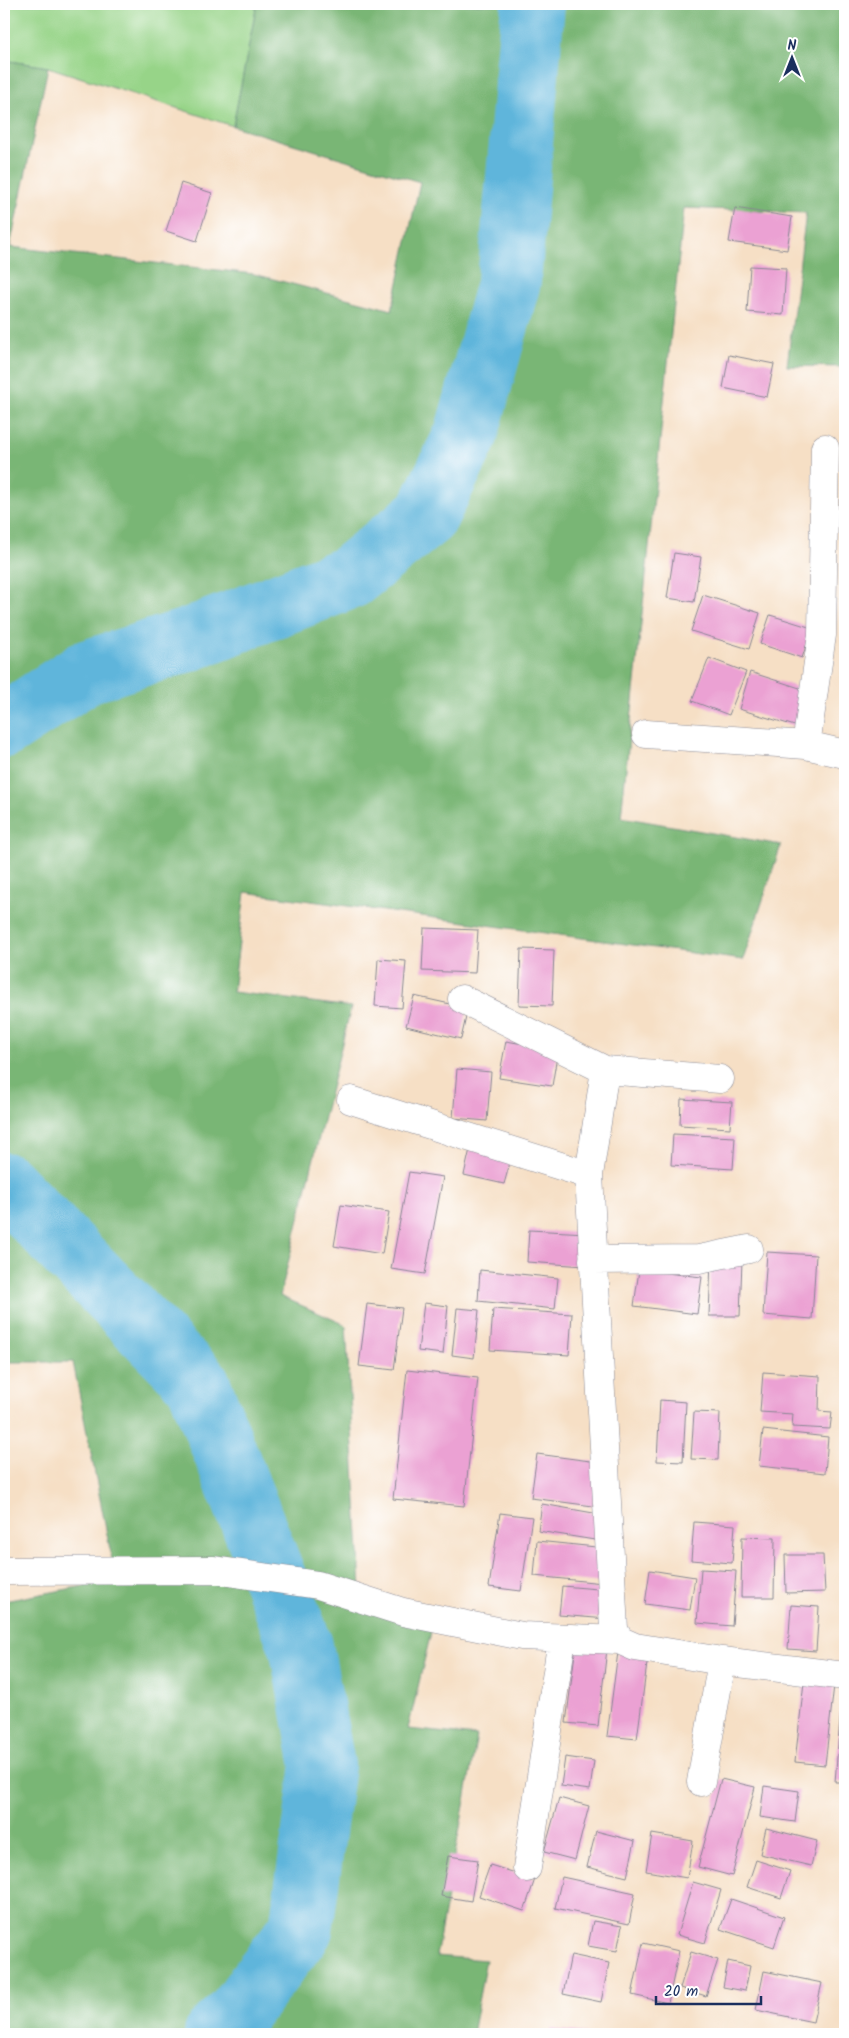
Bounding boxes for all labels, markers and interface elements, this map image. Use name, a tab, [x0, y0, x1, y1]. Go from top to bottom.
north arrow	[766, 32, 816, 82]
text: N	[788, 35, 797, 57]
scale bar	[656, 1973, 762, 2005]
text: 20 m	[664, 1980, 698, 2004]

